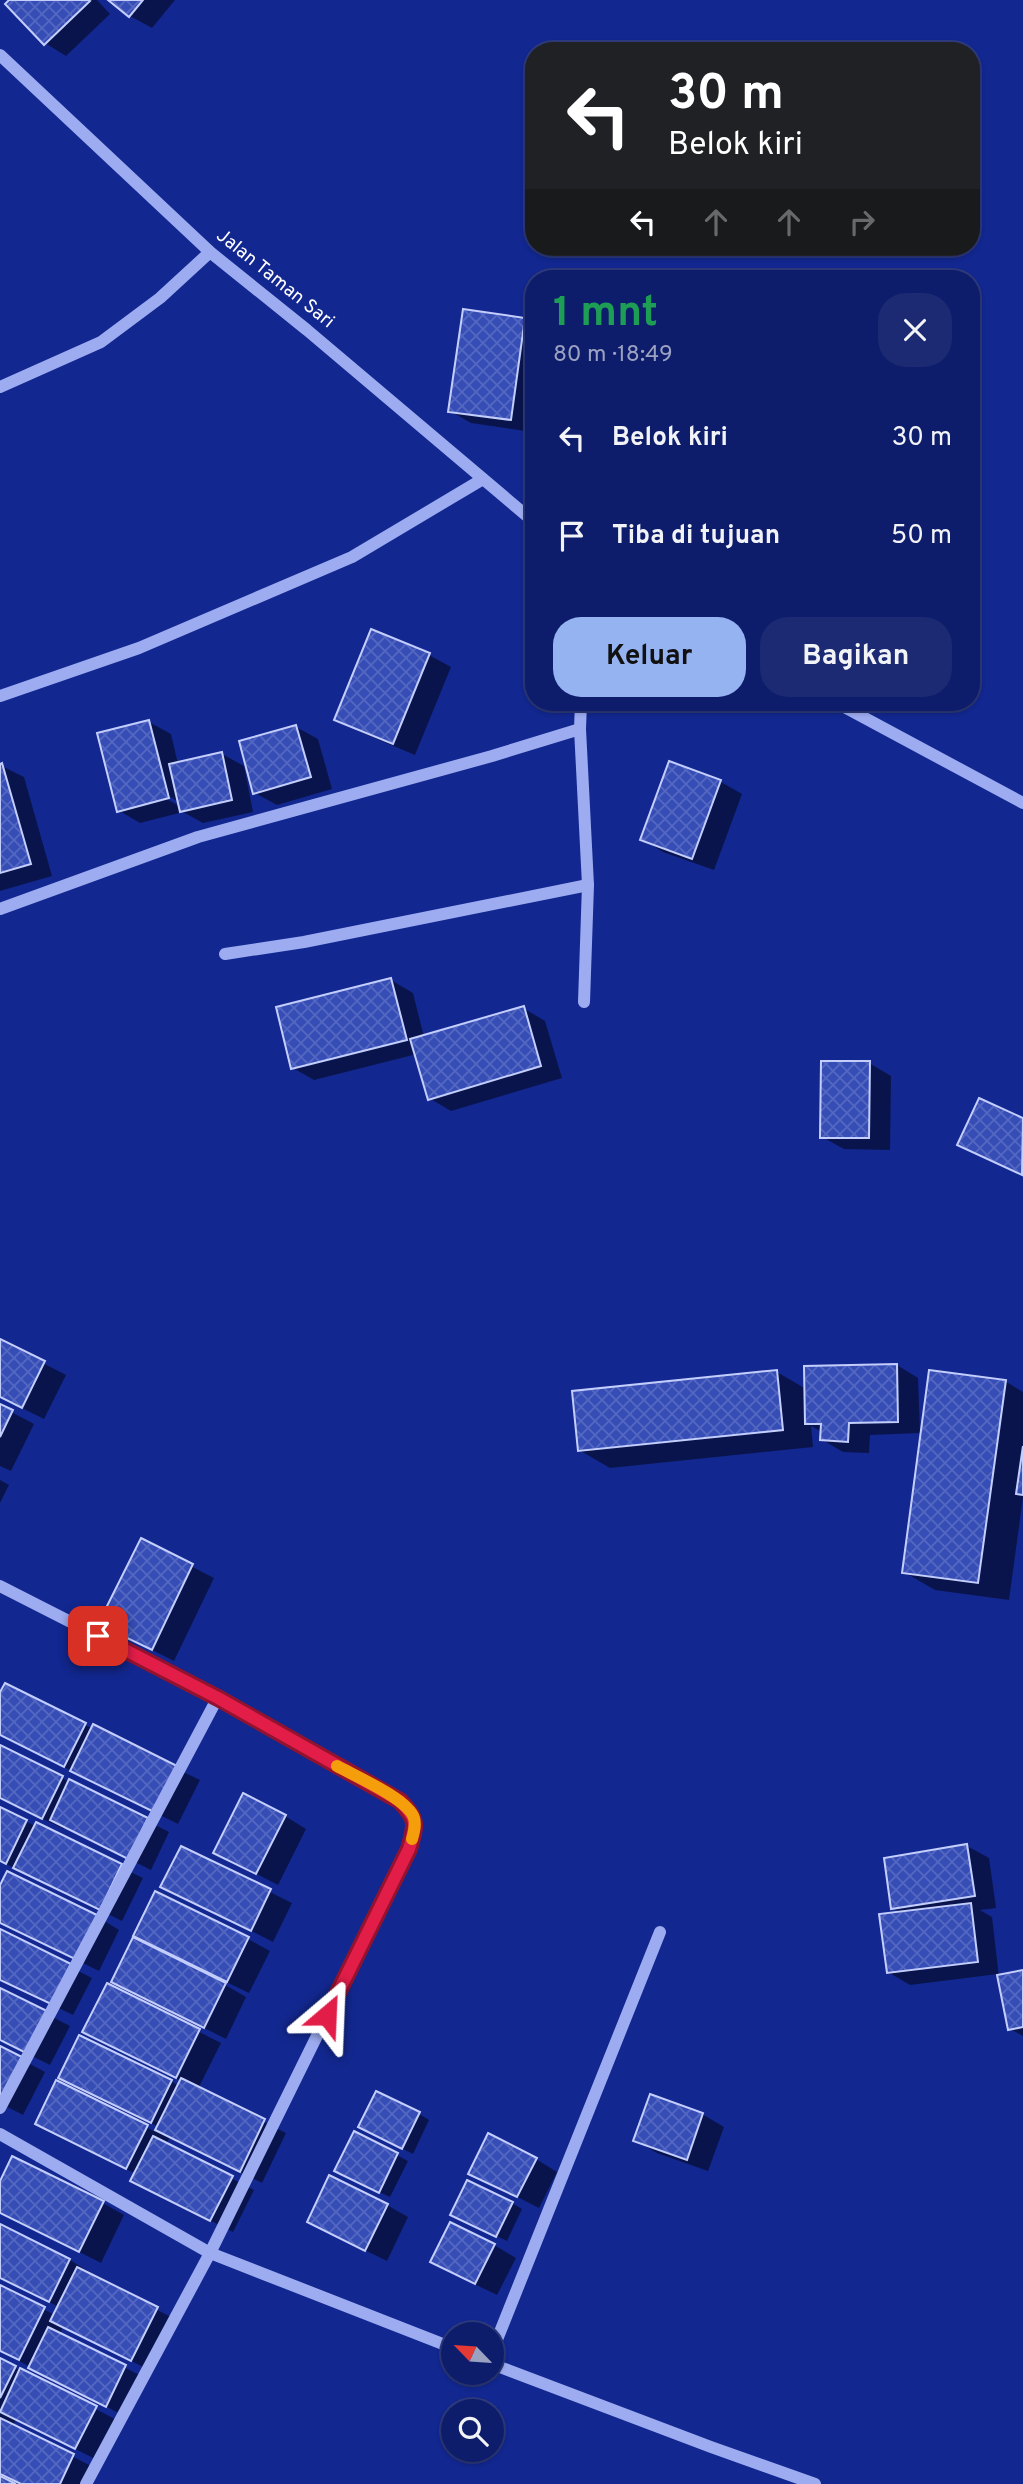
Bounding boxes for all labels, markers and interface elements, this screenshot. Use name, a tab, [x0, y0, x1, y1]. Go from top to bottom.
text: 30 m	[668, 65, 784, 127]
icon: left	[553, 70, 644, 161]
text: Belok kiri	[668, 126, 803, 166]
icon: left	[624, 203, 662, 241]
icon: ahead	[697, 203, 735, 241]
icon: ahead	[770, 203, 808, 241]
icon: right	[843, 203, 881, 241]
street label: Jalan Taman Sari	[211, 224, 339, 334]
text: 1 mnt	[553, 288, 658, 341]
button: close	[878, 293, 952, 367]
text: 80 m · 18:49	[553, 341, 673, 370]
icon: left	[553, 419, 591, 457]
text: Belok kiri	[612, 422, 728, 455]
text: 30 m	[892, 422, 952, 455]
icon: arrive	[553, 517, 591, 555]
text: Tiba di tujuan	[612, 520, 780, 553]
text: 50 m	[891, 520, 952, 553]
button: Keluar	[553, 617, 746, 697]
button: Bagikan	[760, 617, 952, 697]
pin	[68, 1606, 128, 1666]
icon: arrive	[79, 1617, 117, 1655]
position arrow	[290, 1978, 364, 2052]
north arrow	[441, 2322, 504, 2385]
map controls	[441, 2322, 504, 2462]
button: search	[441, 2399, 504, 2462]

